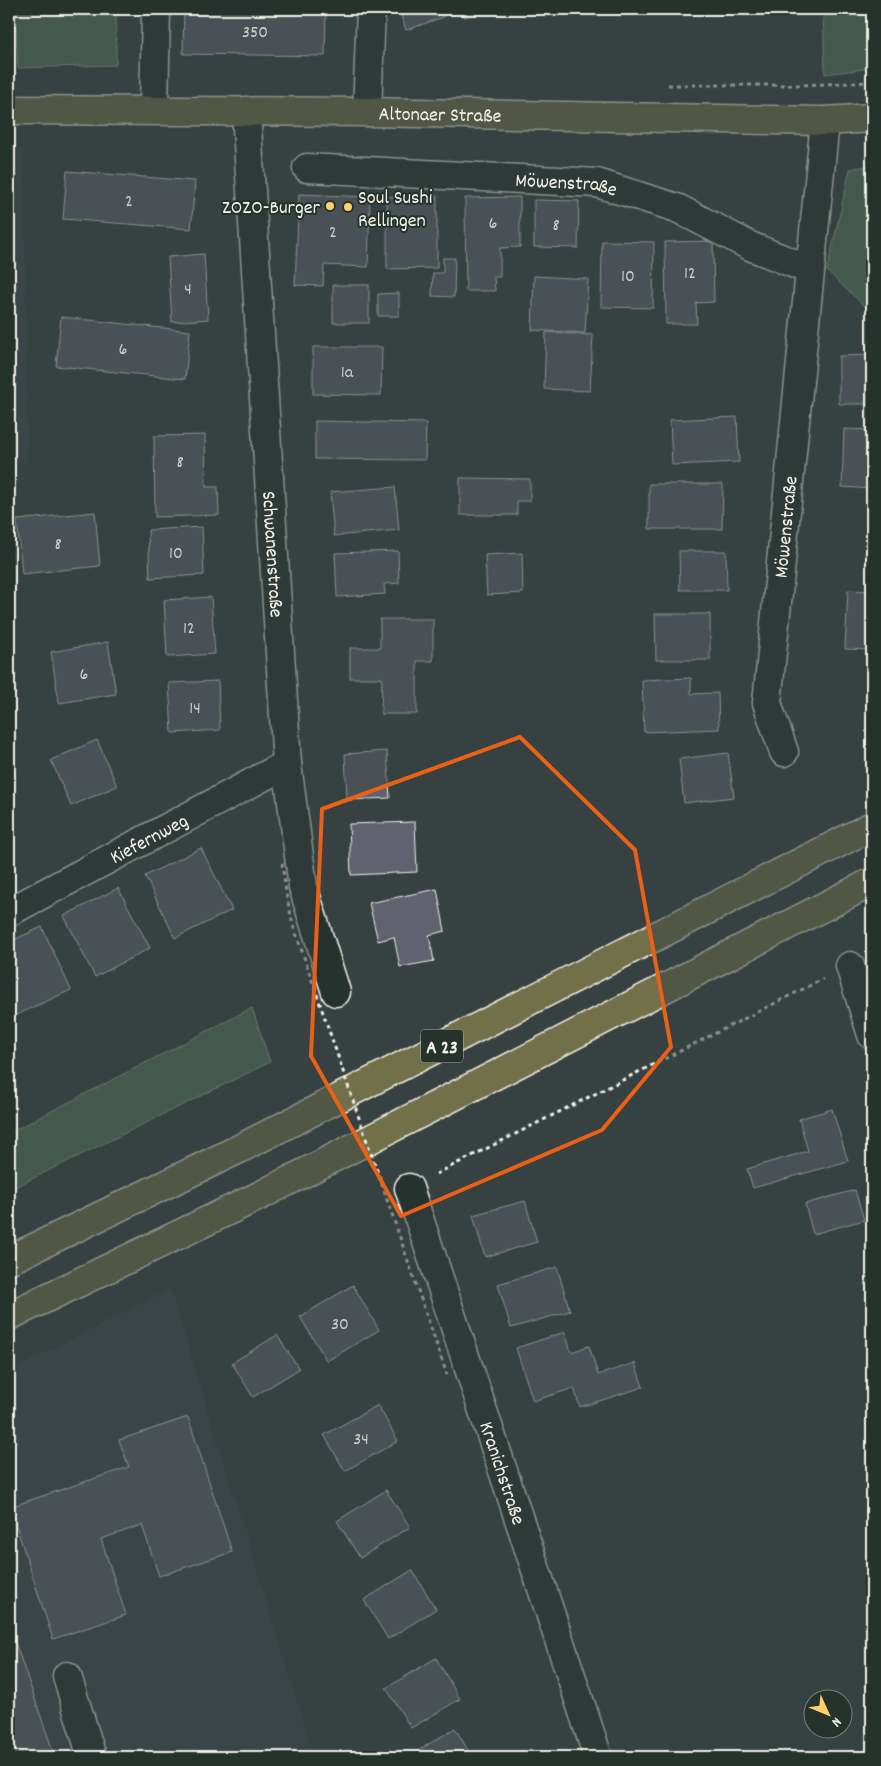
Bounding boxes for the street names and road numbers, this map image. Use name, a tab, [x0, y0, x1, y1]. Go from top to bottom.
street label: Altonaer Straße	[378, 101, 502, 132]
street label: Möwenstraße	[515, 168, 620, 206]
street label: Möwenstraße	[769, 474, 807, 579]
street label: Schwanenstraße	[253, 490, 289, 619]
street label: Kiefernweg	[106, 808, 194, 873]
road number: A 23	[421, 1030, 463, 1062]
street label: Kranichstraße	[471, 1418, 531, 1529]

